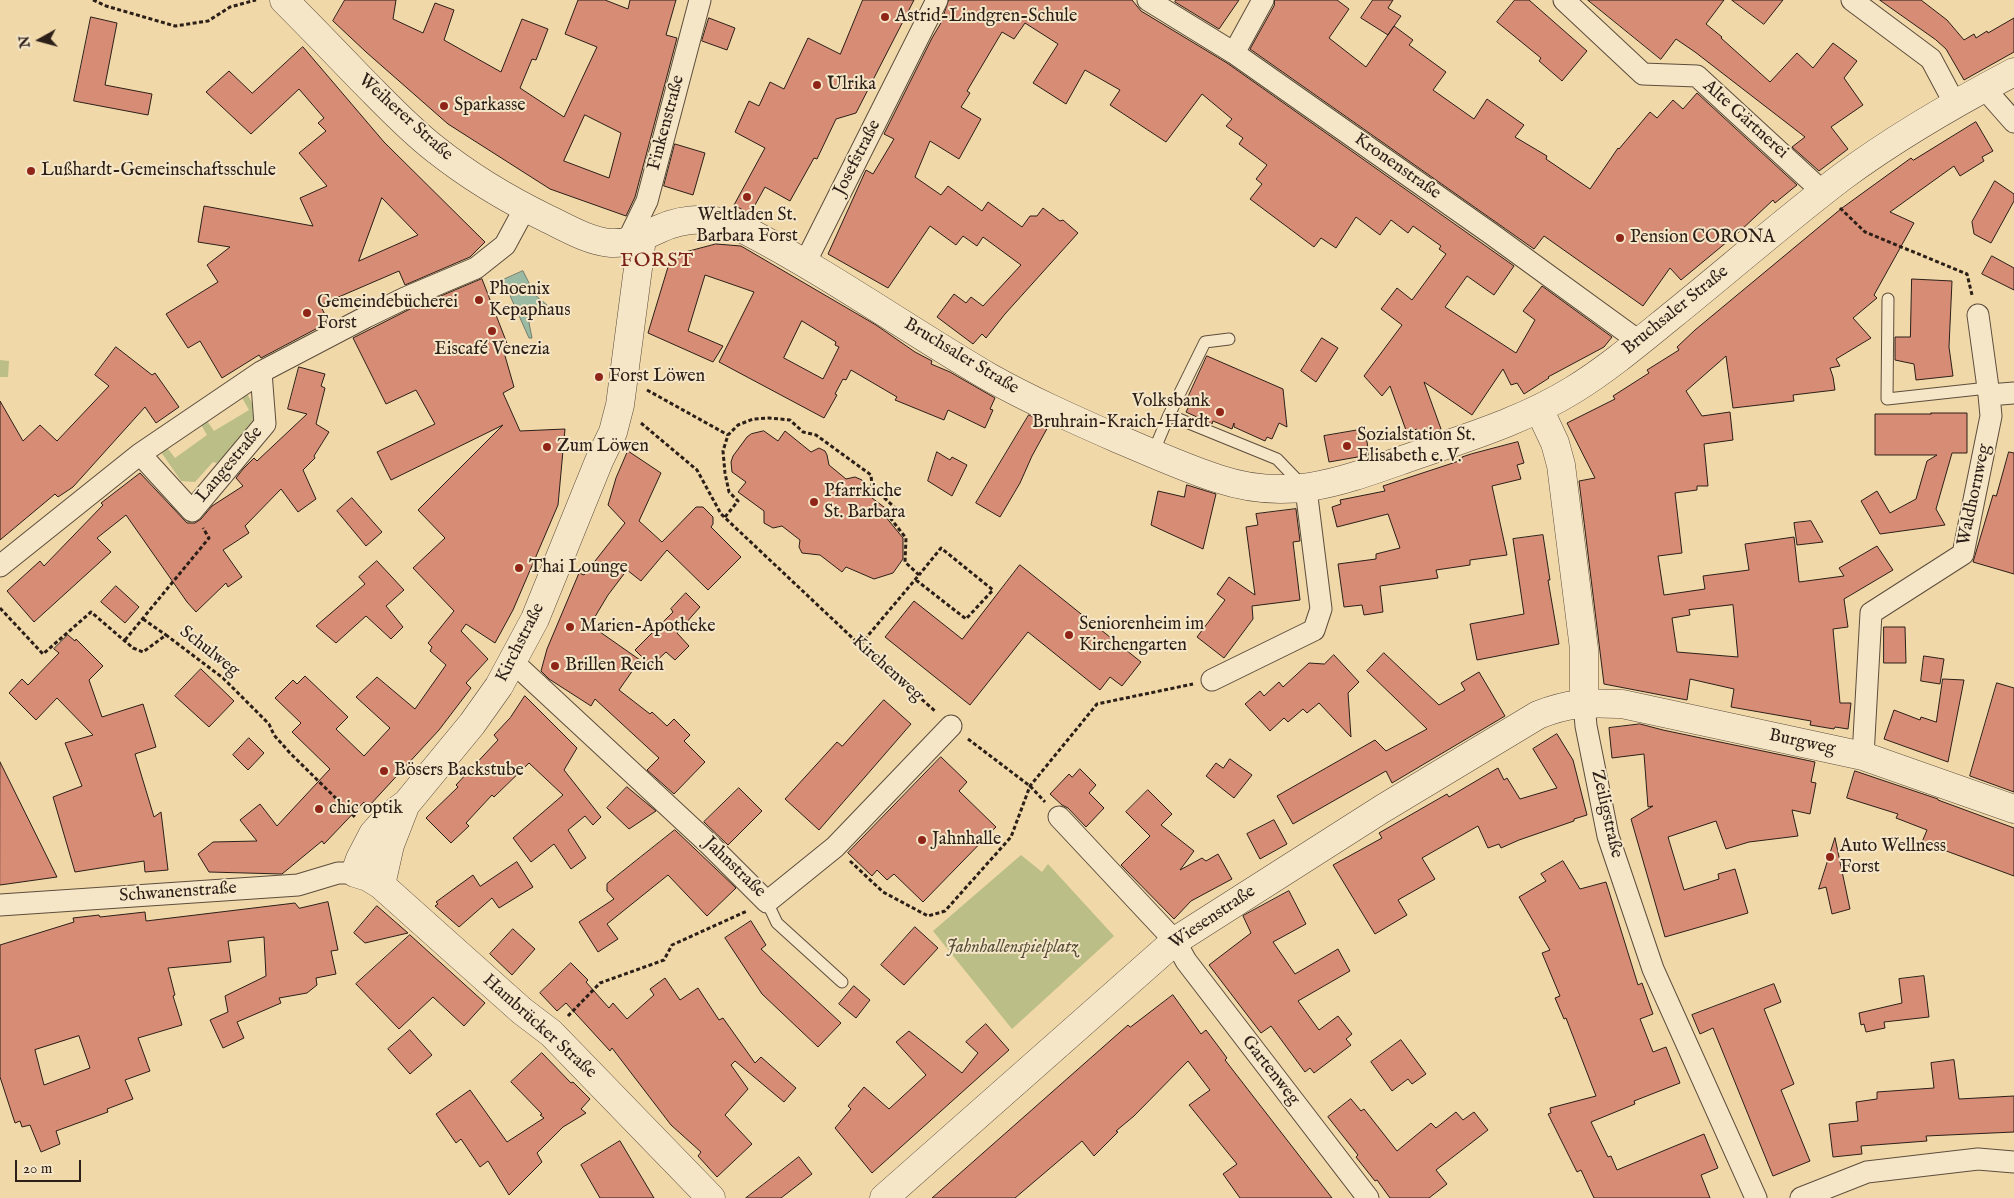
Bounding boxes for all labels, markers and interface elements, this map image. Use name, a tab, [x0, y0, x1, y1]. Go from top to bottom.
place label: Astrid-Lindgren-Schule	[895, 6, 1077, 28]
marker: Astrid-Lindgren-Schule	[879, 11, 891, 23]
north arrow	[15, 15, 65, 65]
text: N	[15, 35, 35, 49]
street label: Weiherer Straße	[353, 70, 457, 166]
street label: Finkenstraße	[644, 73, 690, 173]
place label: Ulrika	[827, 74, 876, 96]
street label: Alte Gärtnerei	[1698, 76, 1792, 164]
marker: Ulrika	[811, 79, 823, 91]
place label: Sparkasse	[454, 95, 526, 117]
marker: Sparkasse	[438, 100, 450, 112]
street label: Josefstraße	[830, 117, 886, 199]
street label: Kronenstraße	[1349, 129, 1445, 205]
place label: Lußhardt-Gemeinschaftsschule	[41, 160, 276, 182]
marker: Lußhardt-Gemeinschaftsschule	[25, 165, 37, 177]
marker: Weltladen St. Barbara Forst	[741, 191, 753, 203]
place label: Weltladen St. Barbara Forst	[696, 205, 798, 248]
place label: Pension CORONA	[1630, 227, 1775, 249]
marker: Pension CORONA	[1614, 232, 1626, 244]
district label: FORST	[619, 250, 695, 274]
street label: Bruchsaler Straße	[1619, 262, 1733, 360]
place label: Phoenix Kepaphaus	[489, 279, 571, 322]
place label: Gemeindebücherei Forst	[317, 292, 458, 334]
marker: Phoenix Kepaphaus	[473, 294, 485, 306]
marker: Gemeindebücherei Forst	[301, 307, 313, 319]
street label: Bruchsaler Straße	[900, 314, 1022, 400]
marker: Eiscafé Venezia	[486, 325, 498, 337]
place label: Eiscafé Venezia	[434, 339, 550, 361]
place label: Forst Löwen	[609, 366, 705, 388]
marker: Forst Löwen	[593, 371, 605, 383]
place label: Volksbank Bruhrain-Kraich-Hardt	[1032, 391, 1210, 434]
marker: Volksbank Bruhrain-Kraich-Hardt	[1214, 406, 1226, 418]
street label: Langestraße	[192, 423, 268, 507]
place label: Sozialstation St. Elisabeth e. V.	[1357, 425, 1475, 468]
place label: Zum Löwen	[557, 436, 649, 458]
marker: Sozialstation St. Elisabeth e. V.	[1341, 440, 1353, 452]
marker: Zum Löwen	[541, 441, 553, 453]
street label: Waldhornweg	[1954, 442, 1996, 548]
place label: Pfarrkiche St. Barbara	[824, 481, 905, 524]
marker: Pfarrkiche St. Barbara	[808, 496, 820, 508]
place label: Thai Lounge	[529, 557, 628, 579]
marker: Thai Lounge	[513, 562, 525, 574]
street label: Kirchstraße	[492, 600, 550, 686]
place label: Seniorenheim im Kirchengarten	[1079, 614, 1204, 656]
place label: Marien-Apotheke	[580, 616, 716, 638]
marker: Marien-Apotheke	[564, 621, 576, 633]
street label: Schulweg	[175, 622, 243, 682]
marker: Seniorenheim im Kirchengarten	[1063, 629, 1075, 641]
street label: Kirchenweg	[847, 631, 927, 707]
place label: Brillen Reich	[565, 655, 664, 677]
marker: Brillen Reich	[549, 660, 561, 672]
street label: Burgweg	[1767, 725, 1837, 761]
place label: Bösers Backstube	[394, 760, 524, 782]
marker: Bösers Backstube	[378, 765, 390, 777]
street label: Zeiligstraße	[1585, 768, 1627, 860]
place label: chic optik	[329, 798, 403, 820]
marker: chic optik	[313, 803, 325, 815]
place label: Jahnhalle	[932, 829, 1001, 851]
street label: Jahnstraße	[698, 833, 770, 903]
marker: Jahnhalle	[916, 834, 928, 846]
place label: Auto Wellness Forst	[1840, 836, 1946, 879]
marker: Auto Wellness Forst	[1824, 851, 1836, 863]
street label: Schwanenstraße	[119, 878, 237, 908]
street label: Wiesenstraße	[1166, 881, 1260, 955]
park label: Jahnhallenspielplatz	[946, 937, 1078, 959]
street label: Hambrücker Straße	[478, 970, 600, 1084]
street label: Gartenweg	[1236, 1032, 1304, 1110]
scale bar	[18, 1150, 84, 1182]
text: 20 m	[23, 1159, 52, 1178]

